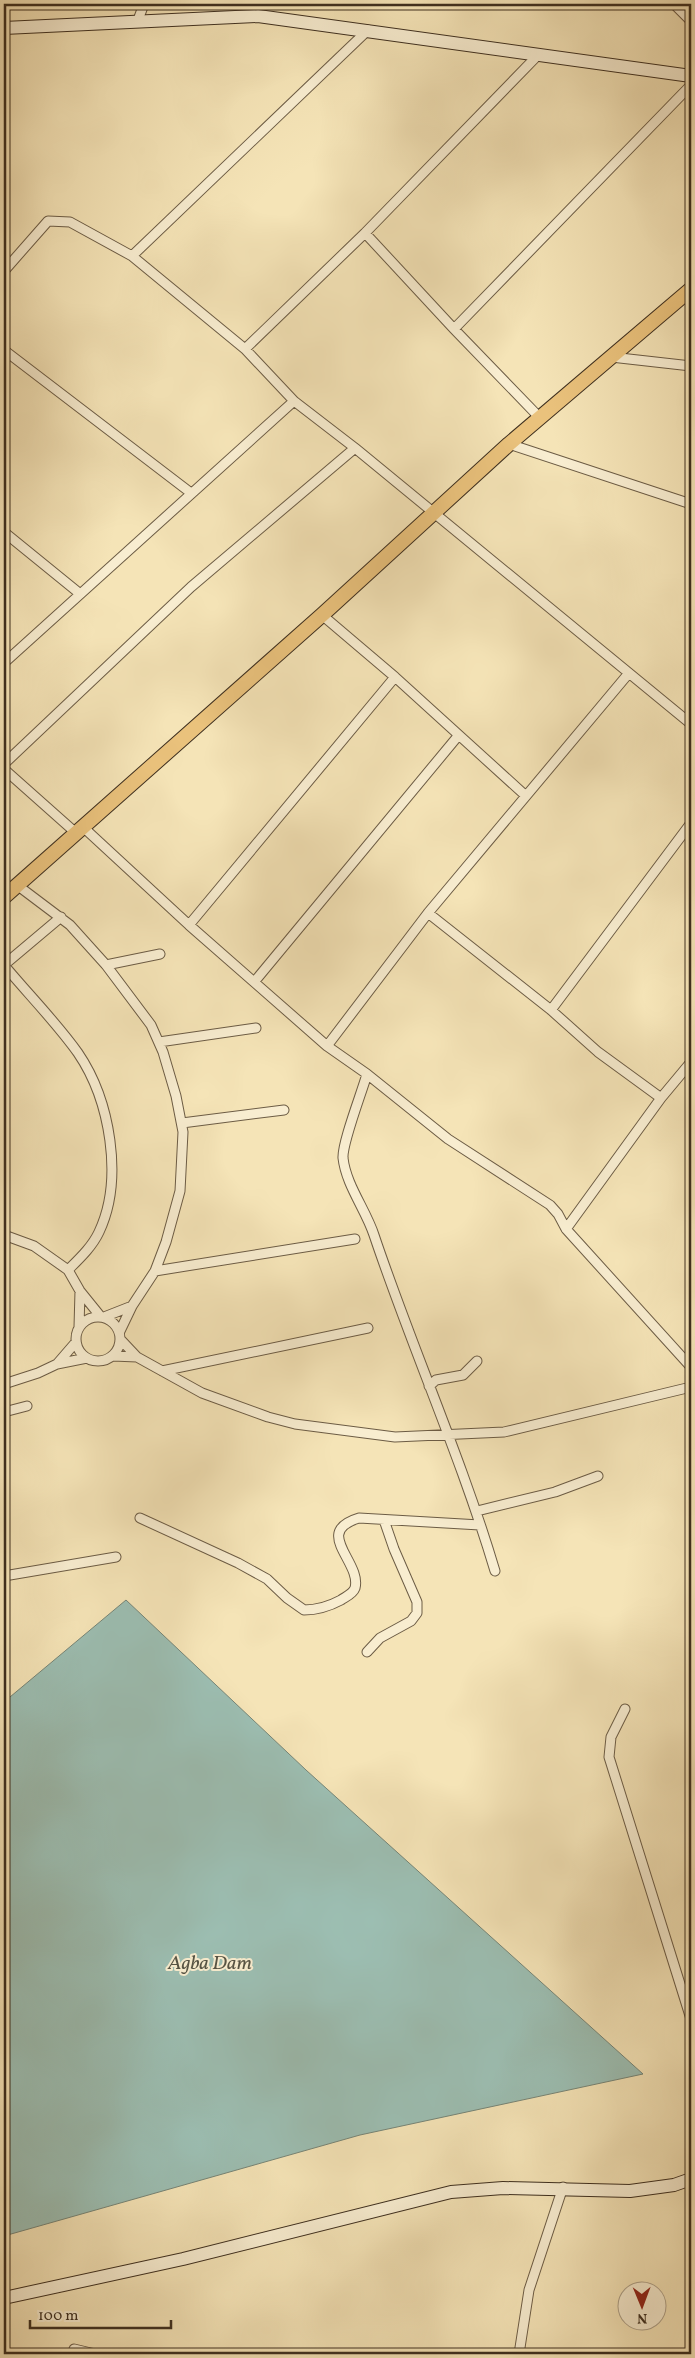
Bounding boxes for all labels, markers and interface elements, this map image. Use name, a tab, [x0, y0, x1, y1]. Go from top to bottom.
water label: Agba Dam	[167, 1950, 252, 1978]
north arrow	[618, 2280, 668, 2330]
scale bar	[30, 2298, 171, 2330]
text: 100 m	[38, 2306, 78, 2327]
text: N	[637, 2308, 647, 2327]

